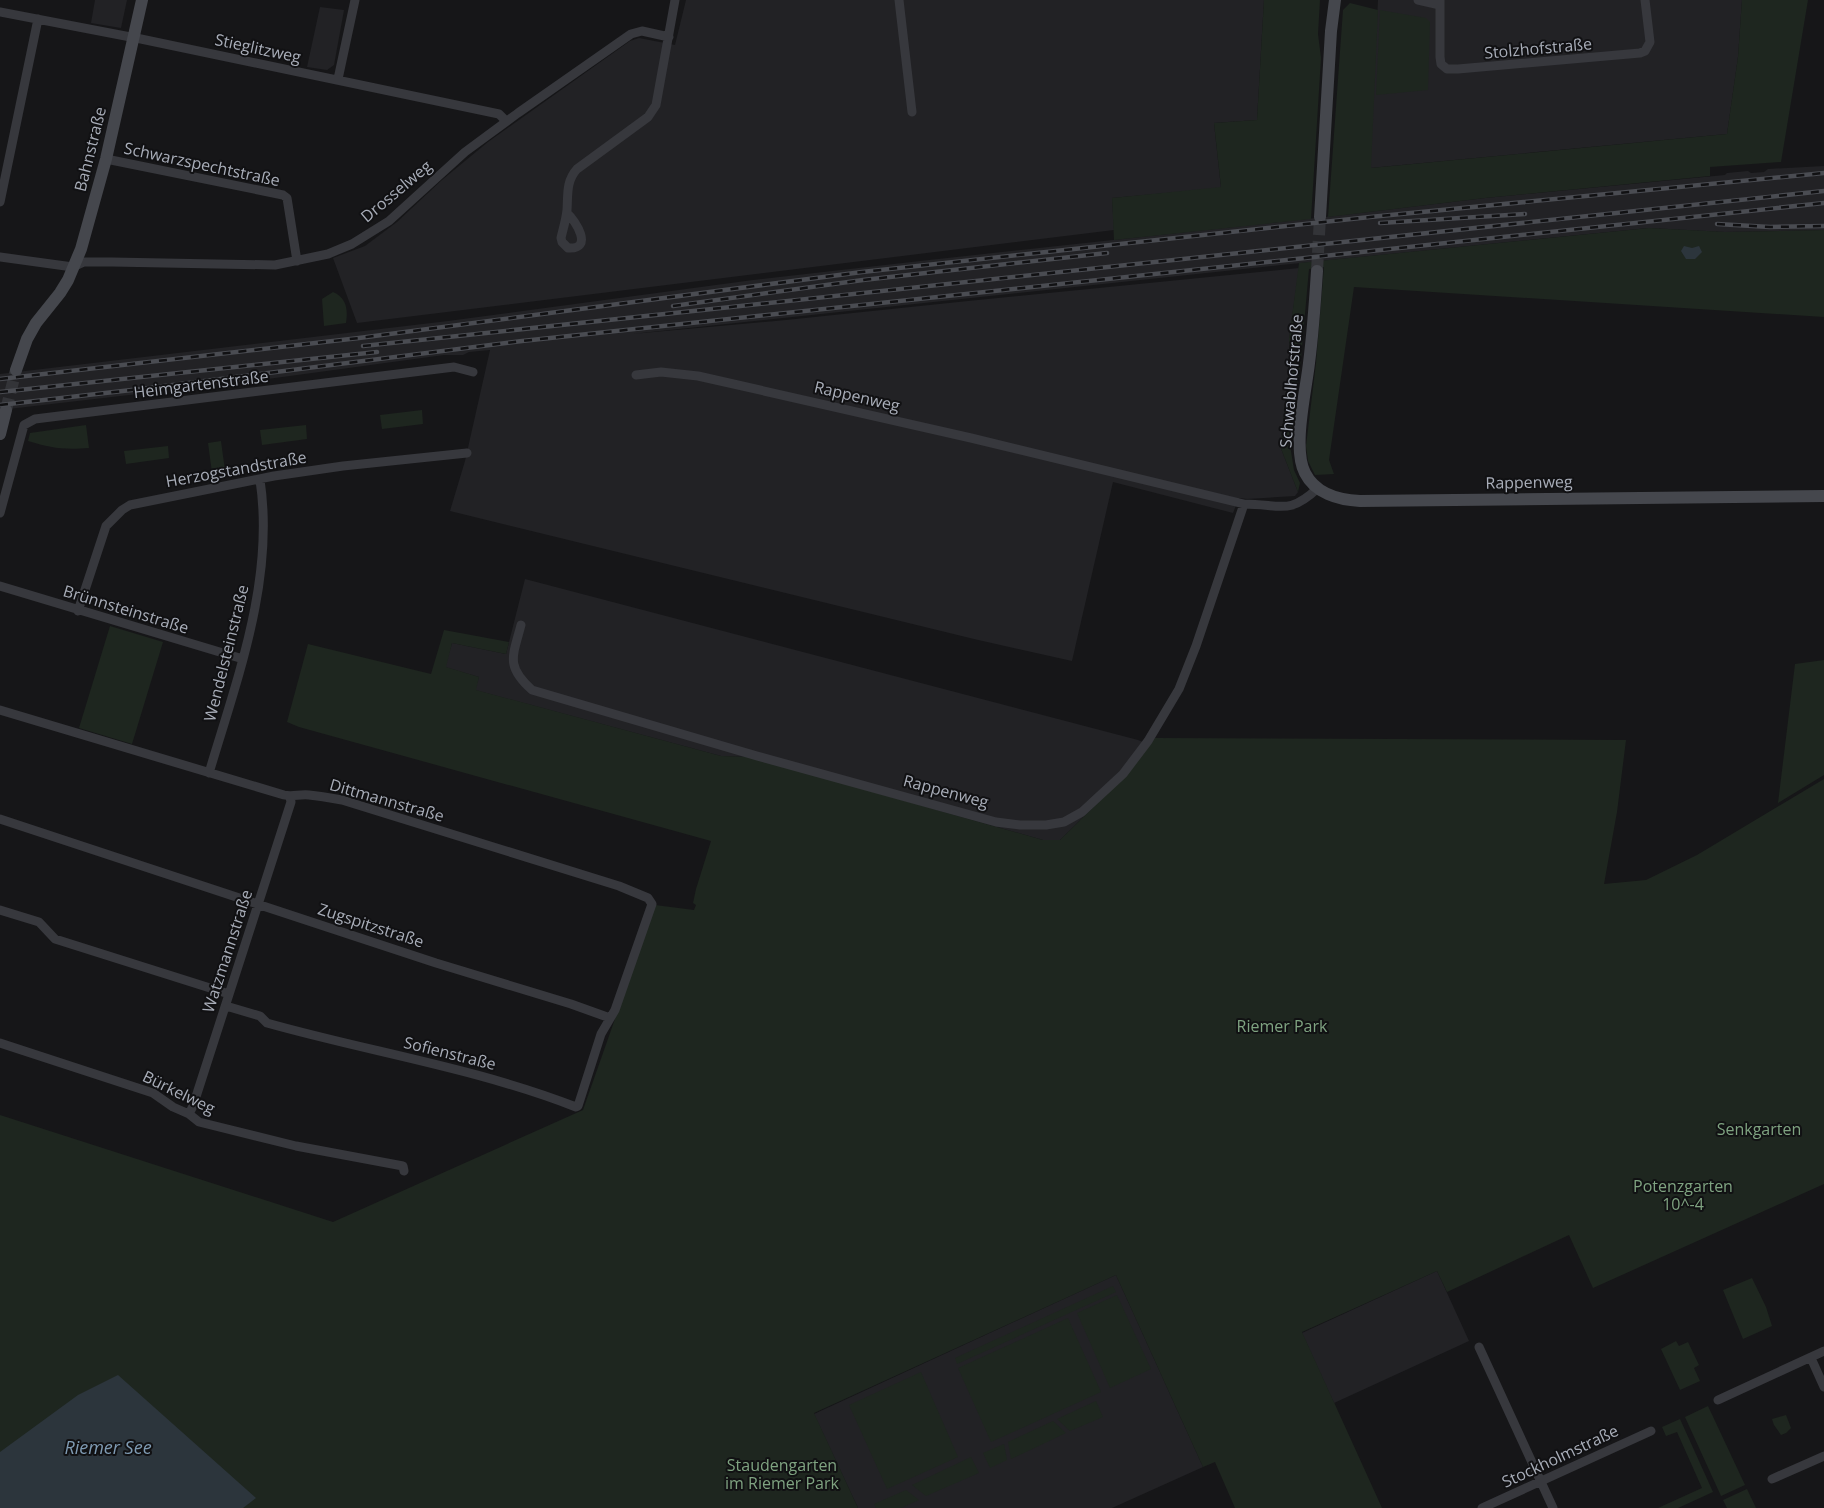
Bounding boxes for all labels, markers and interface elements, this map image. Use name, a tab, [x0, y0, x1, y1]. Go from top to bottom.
street label: Stieglitzweg	[213, 28, 303, 68]
street label: Stolzhofstraße	[1483, 32, 1593, 64]
street label: Bahnstraße	[69, 104, 111, 194]
street label: Schwarzspechtstraße	[122, 137, 282, 191]
street label: Drosselweg	[356, 155, 436, 227]
street label: Schwablhofstraße	[1274, 313, 1308, 449]
street label: Heimgartenstraße	[132, 365, 270, 403]
street label: Rappenweg	[812, 375, 902, 417]
street label: Herzogstandstraße	[164, 446, 308, 492]
street label: Rappenweg	[1485, 470, 1573, 494]
street label: Brünnsteinstraße	[61, 579, 191, 639]
street label: Wendelsteinstraße	[198, 582, 254, 724]
street label: Rappenweg	[901, 769, 991, 813]
street label: Dittmannstraße	[327, 773, 447, 827]
street label: Watzmannstraße	[197, 887, 257, 1015]
street label: Zugspitzstraße	[315, 898, 427, 952]
park label: Riemer Park	[1237, 1015, 1328, 1037]
street label: Sofienstraße	[402, 1031, 498, 1075]
street label: Bürkelweg	[139, 1065, 219, 1119]
park label: Senkgarten	[1717, 1118, 1801, 1140]
park label: Potenzgarten 10^-4	[1633, 1175, 1733, 1215]
street label: Stockholmstraße	[1498, 1419, 1622, 1493]
water label: Riemer See	[64, 1435, 152, 1459]
park label: Staudengarten im Riemer Park	[725, 1454, 840, 1494]

